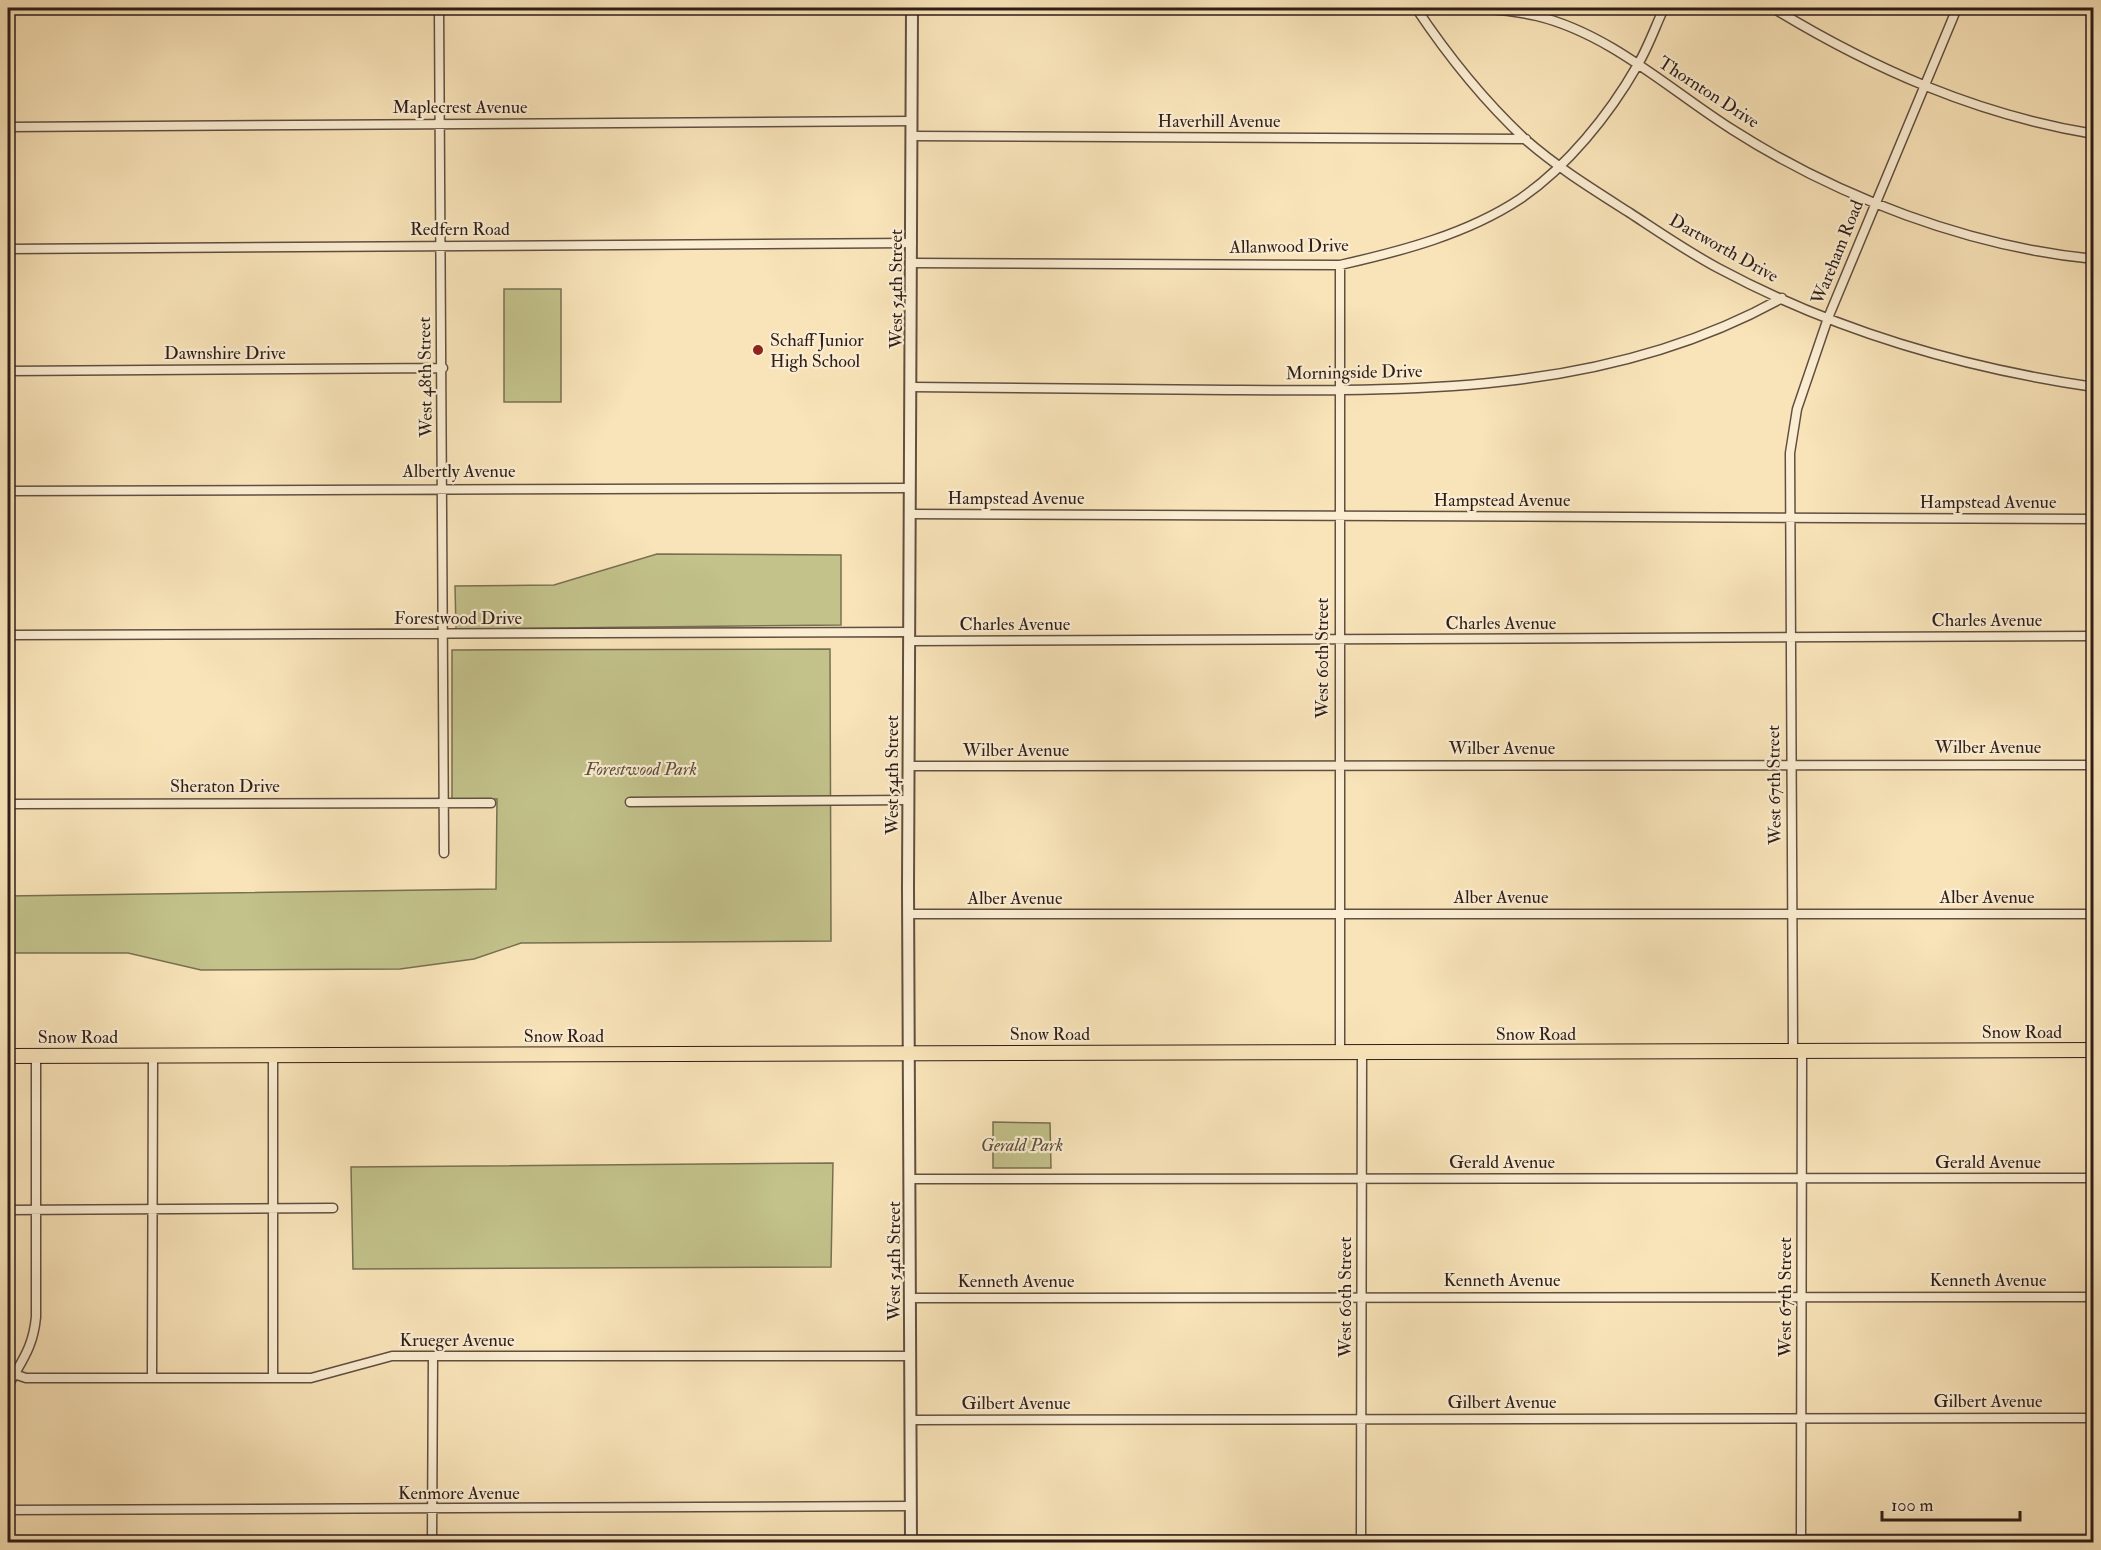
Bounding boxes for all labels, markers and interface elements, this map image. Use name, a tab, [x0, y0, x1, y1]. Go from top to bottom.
street label: Thornton Drive	[1654, 51, 1764, 134]
street label: Maplecrest Avenue	[392, 96, 528, 119]
street label: Haverhill Avenue	[1158, 110, 1281, 133]
street label: Wareham Road	[1806, 197, 1869, 309]
street label: Dartworth Drive	[1665, 209, 1783, 288]
street label: Redfern Road	[410, 218, 510, 241]
street label: West 54th Street	[885, 229, 908, 350]
street label: Allanwood Drive	[1228, 234, 1349, 259]
street label: West 48th Street	[413, 316, 438, 438]
place label: Schaff Junior High School	[770, 329, 864, 373]
street label: Dawnshire Drive	[164, 342, 286, 365]
marker: Schaff Junior High School	[751, 343, 765, 357]
street label: Morningside Drive	[1285, 360, 1423, 385]
street label: Albertly Avenue	[401, 460, 516, 483]
street label: Hampstead Avenue	[948, 487, 1085, 510]
street label: Hampstead Avenue	[1434, 489, 1571, 512]
street label: Hampstead Avenue	[1920, 491, 2057, 514]
street label: West 60th Street	[1311, 597, 1334, 719]
street label: Forestwood Drive	[394, 607, 522, 630]
street label: Charles Avenue	[1932, 609, 2043, 632]
street label: Charles Avenue	[1446, 612, 1557, 635]
street label: Charles Avenue	[960, 613, 1071, 636]
street label: West 54th Street	[881, 715, 904, 836]
street label: West 67th Street	[1762, 725, 1787, 846]
street label: Wilber Avenue	[1934, 736, 2042, 759]
street label: Wilber Avenue	[1448, 737, 1556, 760]
street label: Wilber Avenue	[962, 739, 1070, 762]
park label: Forestwood Park	[584, 758, 697, 781]
street label: Sheraton Drive	[170, 775, 280, 798]
street label: Alber Avenue	[1453, 886, 1549, 909]
street label: Alber Avenue	[1939, 886, 2035, 909]
street label: Alber Avenue	[967, 887, 1063, 910]
street label: Snow Road	[1982, 1021, 2062, 1044]
street label: Snow Road	[1010, 1023, 1090, 1046]
street label: Snow Road	[1496, 1023, 1576, 1046]
street label: Snow Road	[524, 1025, 604, 1048]
street label: Snow Road	[38, 1026, 118, 1049]
park label: Gerald Park	[981, 1134, 1063, 1157]
street label: Gerald Avenue	[1449, 1151, 1555, 1174]
street label: Gerald Avenue	[1935, 1151, 2041, 1174]
street label: West 54th Street	[883, 1201, 906, 1322]
street label: West 60th Street	[1334, 1236, 1357, 1358]
street label: West 67th Street	[1774, 1237, 1797, 1358]
street label: Kenneth Avenue	[1443, 1269, 1561, 1292]
street label: Kenneth Avenue	[1929, 1269, 2047, 1292]
street label: Kenneth Avenue	[957, 1270, 1075, 1293]
street label: Krueger Avenue	[399, 1329, 515, 1352]
street label: Gilbert Avenue	[1933, 1390, 2043, 1413]
street label: Gilbert Avenue	[1447, 1391, 1557, 1414]
street label: Gilbert Avenue	[961, 1392, 1071, 1415]
street label: Kenmore Avenue	[398, 1482, 520, 1505]
scale bar	[1882, 1484, 2020, 1522]
text: 100 m	[1891, 1494, 1934, 1517]

